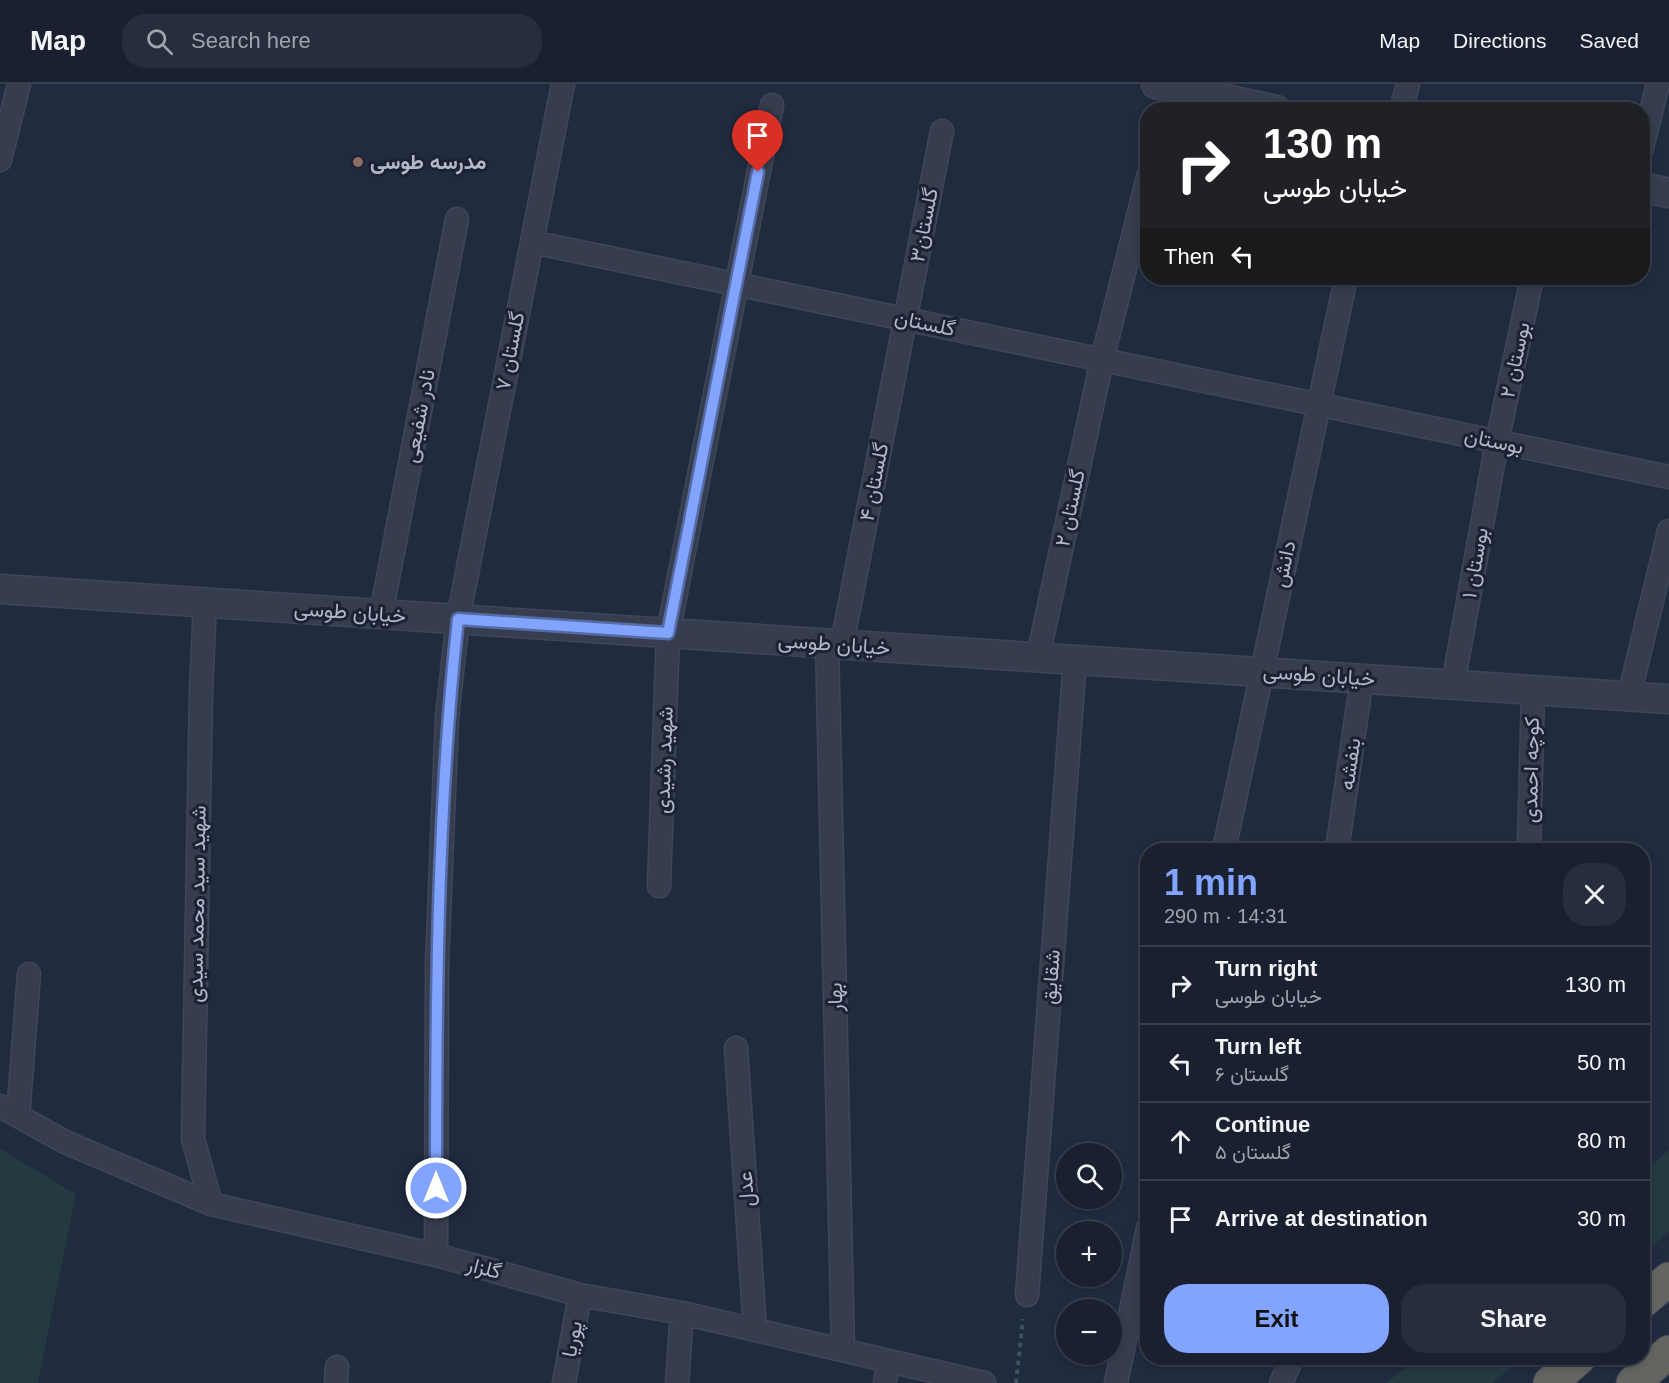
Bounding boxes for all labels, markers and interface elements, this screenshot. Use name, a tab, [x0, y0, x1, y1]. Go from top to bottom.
search box	[122, 14, 542, 68]
text: Map	[30, 25, 86, 56]
icon: search	[143, 25, 176, 58]
text: Search here	[191, 28, 311, 53]
text: Map	[1379, 29, 1420, 52]
text: Directions	[1453, 29, 1546, 52]
text: Saved	[1579, 29, 1639, 52]
pin	[732, 110, 783, 172]
icon: arrive	[741, 119, 774, 152]
text: 130 m	[1263, 120, 1382, 167]
icon: right	[1164, 126, 1242, 204]
place label: مدرسه طوسی	[370, 150, 487, 175]
marker: مدرسه طوسی	[351, 155, 365, 169]
text: خیابان طوسی	[1263, 173, 1407, 203]
street label: گلستان۳	[905, 186, 943, 264]
icon: left	[1226, 240, 1259, 273]
text: Then	[1164, 244, 1214, 269]
street label: گلستان	[892, 305, 958, 341]
street label: گلستان ۷	[491, 310, 529, 392]
street label: بوستان ۲	[1495, 320, 1536, 400]
street label: نادر شفیعی	[398, 367, 441, 465]
street label: بوستان	[1462, 423, 1526, 460]
street label: گلستان ۴	[855, 441, 893, 523]
street label: گلستان ۲	[1050, 467, 1090, 549]
street label: بوستان ۱	[1457, 526, 1494, 601]
street label: دانش	[1267, 539, 1301, 589]
street label: خیابان طوسی	[293, 596, 407, 629]
street label: خیابان طوسی	[777, 628, 891, 661]
street label: خیابان طوسی	[1262, 659, 1376, 692]
street label: شهید رشیدی	[650, 706, 679, 814]
street label: کوچه احمدی	[1518, 717, 1546, 823]
street label: بنفشه	[1334, 736, 1366, 792]
street label: شهید سید محمد سیدی	[183, 805, 212, 1003]
text: 1 min	[1164, 862, 1258, 903]
button: close	[1563, 863, 1626, 926]
text: 290 m · 14:31	[1164, 905, 1287, 927]
street label: شقایق	[1037, 949, 1065, 1005]
text: Turn right	[1215, 956, 1317, 981]
icon: right	[1164, 969, 1197, 1002]
text: 130 m	[1565, 972, 1626, 997]
street label: بهار	[823, 982, 848, 1013]
text: خیابان طوسی	[1215, 985, 1322, 1007]
text: Turn left	[1215, 1034, 1301, 1059]
icon: left	[1164, 1047, 1197, 1080]
text: 50 m	[1577, 1050, 1626, 1075]
text: گلستان ۶	[1215, 1063, 1289, 1085]
text: Continue	[1215, 1112, 1310, 1137]
icon: ahead	[1164, 1125, 1197, 1158]
text: 80 m	[1577, 1128, 1626, 1153]
text: گلستان ۵	[1215, 1141, 1291, 1163]
map controls	[1056, 1143, 1122, 1365]
button: search	[1056, 1143, 1122, 1209]
position arrow	[404, 1156, 468, 1220]
street label: عدل	[733, 1170, 759, 1208]
icon: arrive	[1164, 1203, 1197, 1236]
text: Arrive at destination	[1215, 1206, 1428, 1231]
text: 30 m	[1577, 1206, 1626, 1231]
button: +	[1056, 1221, 1122, 1287]
street label: گلزار	[463, 1252, 504, 1285]
button: Exit	[1164, 1284, 1389, 1353]
button: Share	[1401, 1284, 1626, 1353]
button: −	[1056, 1299, 1122, 1365]
street label: پوریا	[557, 1319, 589, 1359]

